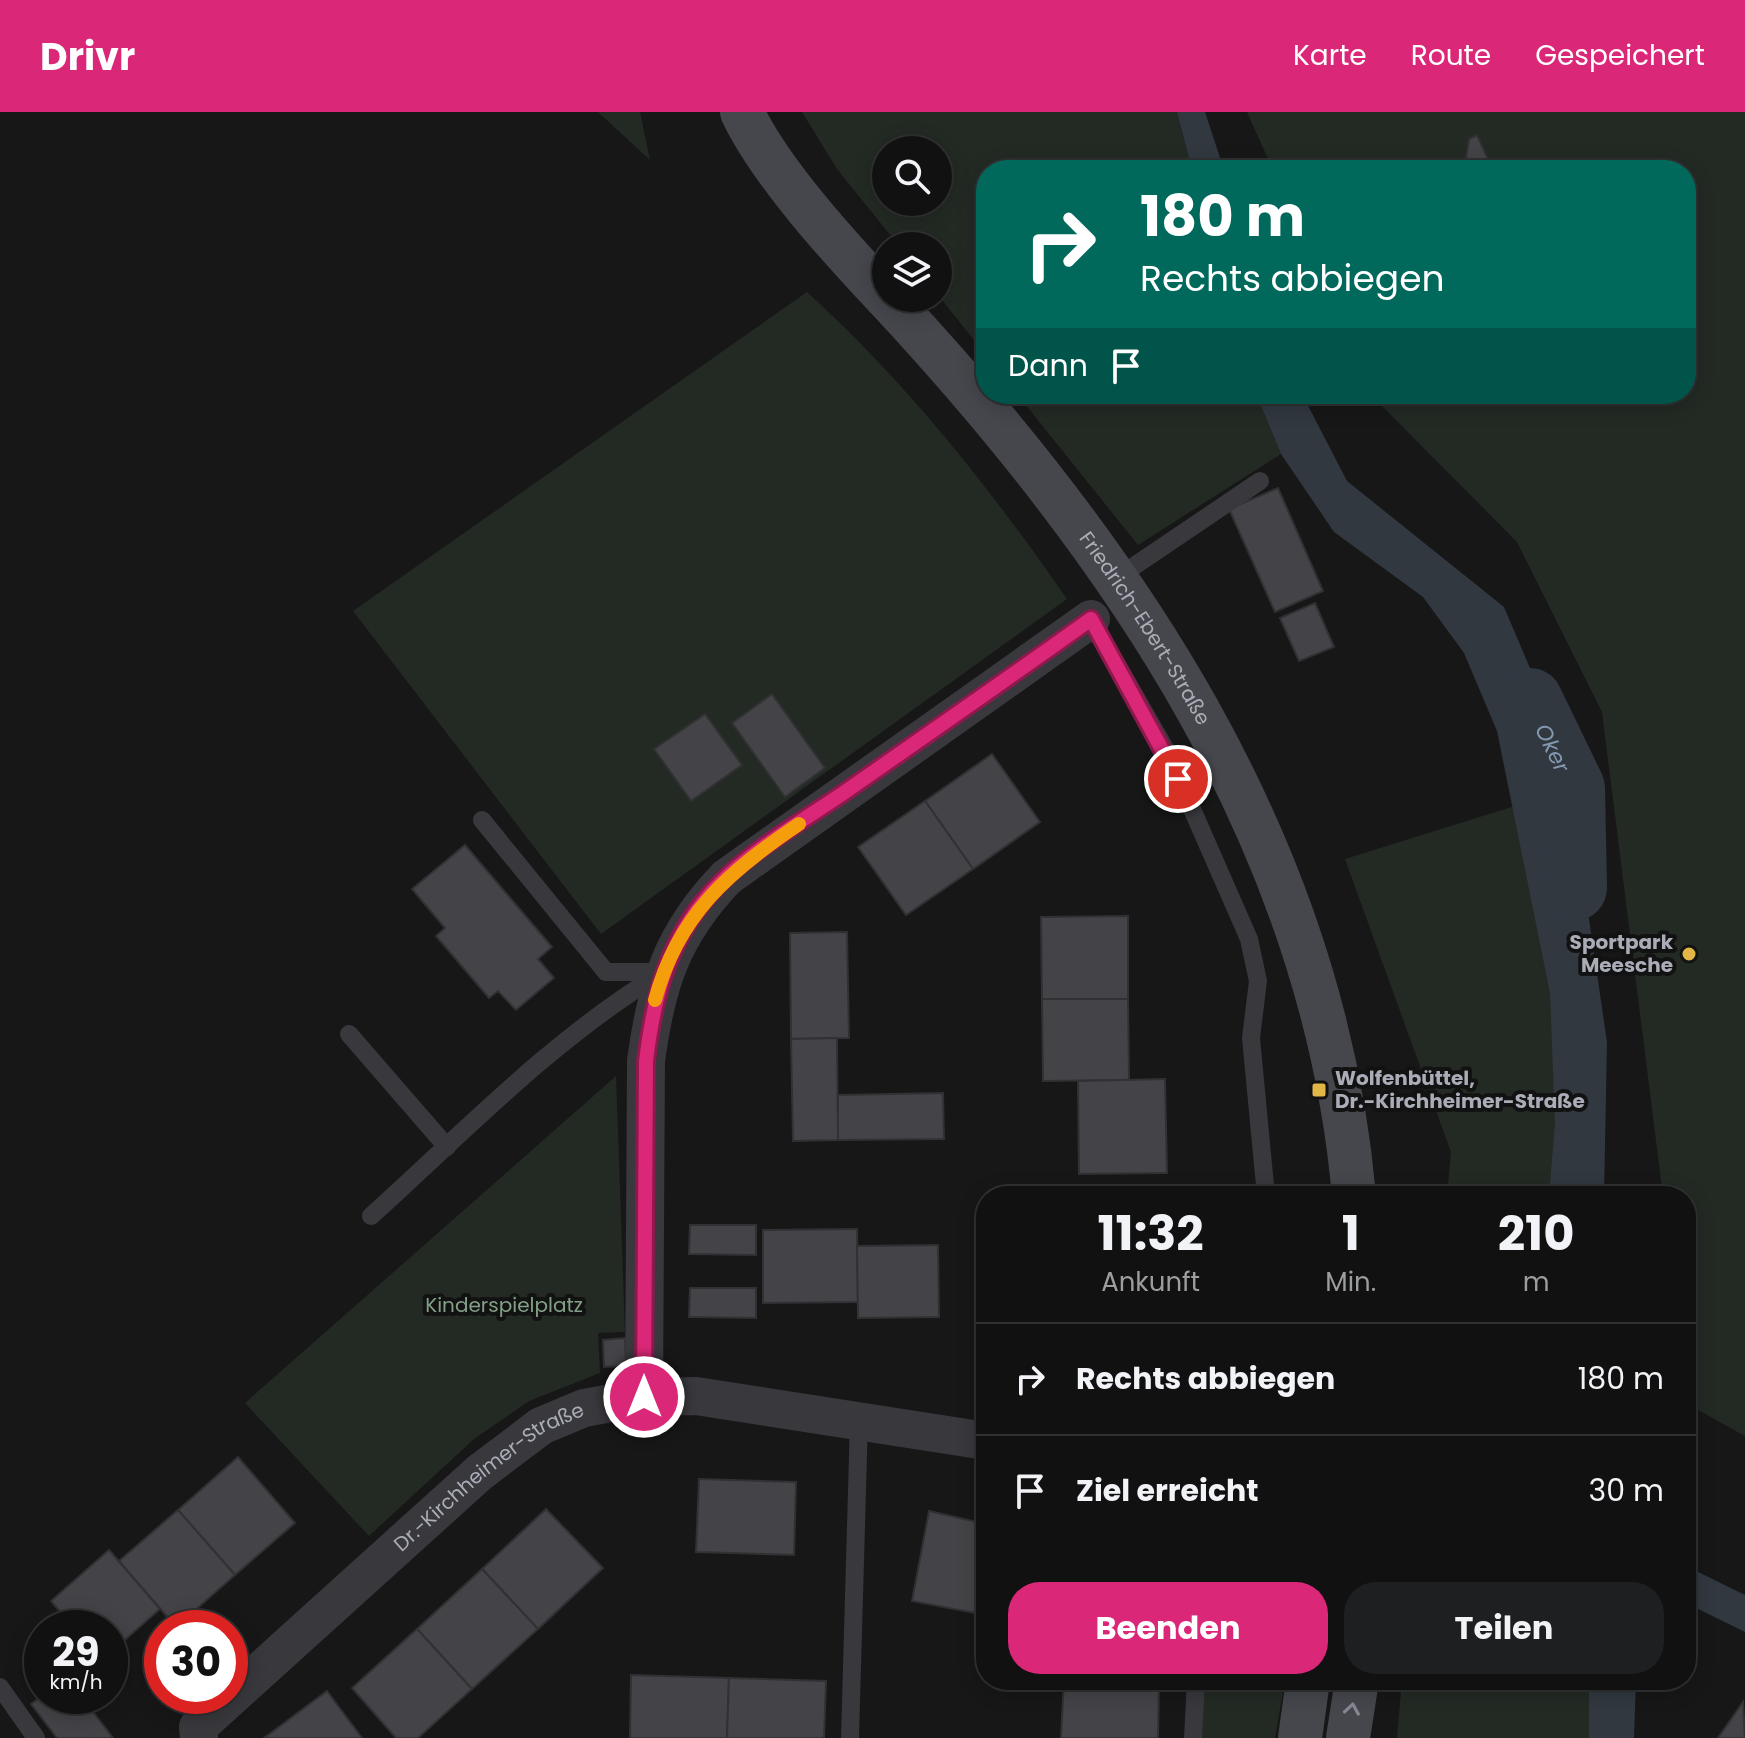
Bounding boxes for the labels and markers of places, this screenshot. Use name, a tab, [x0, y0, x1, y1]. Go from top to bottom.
pin	[1144, 745, 1212, 813]
place label: Sportpark Meesche	[1570, 928, 1674, 979]
marker: Sportpark Meesche	[1680, 945, 1698, 963]
place label: Wolfenbüttel, Dr.-Kirchheimer-Straße	[1335, 1064, 1585, 1115]
marker: Wolfenbüttel, Dr.-Kirchheimer-Straße	[1310, 1081, 1328, 1099]

